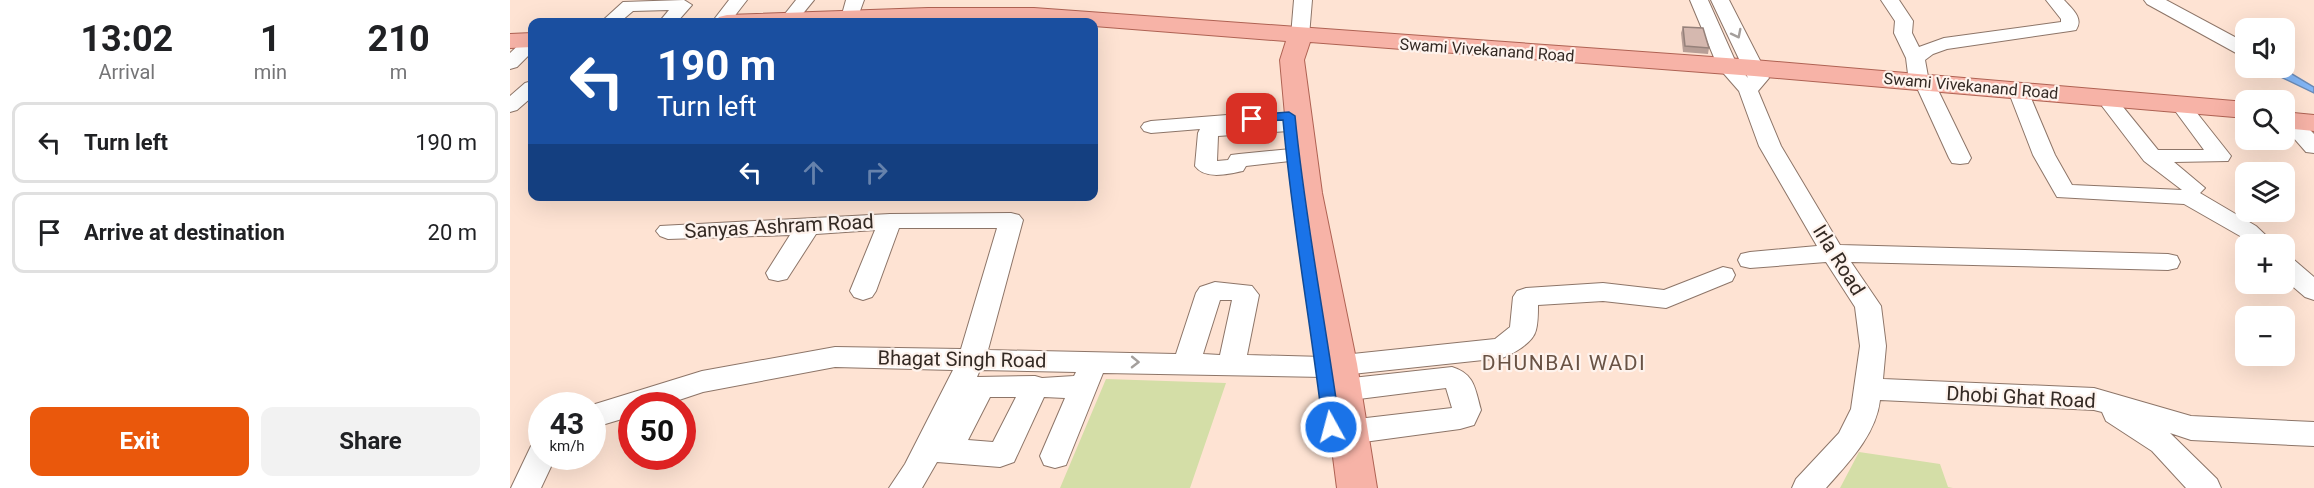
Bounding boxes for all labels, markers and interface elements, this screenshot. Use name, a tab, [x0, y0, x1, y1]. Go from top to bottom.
text: 13:02	[80, 18, 173, 60]
text: 1	[260, 18, 281, 60]
text: 210	[368, 18, 430, 60]
map controls	[2235, 18, 2295, 366]
button: sound	[2235, 18, 2295, 78]
one-way arrow	[1730, 28, 1742, 39]
street label: Swami Vivekanand Road	[1399, 34, 1575, 66]
text: 190 m	[657, 41, 776, 90]
icon: left	[558, 42, 636, 120]
text: Arrival	[98, 60, 155, 84]
text: min	[254, 60, 287, 84]
text: m	[390, 60, 407, 84]
street label: Swami Vivekanand Road	[1883, 69, 2059, 103]
button: search	[2235, 90, 2295, 150]
text: Turn left	[657, 91, 757, 123]
pin	[1226, 93, 1277, 144]
icon: arrive	[1235, 102, 1268, 135]
icon: left	[33, 126, 66, 159]
text: Turn left	[84, 130, 168, 155]
text: 190 m	[415, 130, 477, 155]
icon: left	[734, 156, 767, 189]
icon: ahead	[797, 156, 830, 189]
icon: right	[860, 156, 893, 189]
button: layers	[2235, 162, 2295, 222]
street label: Sanyas Ashram Road	[684, 209, 874, 243]
icon: arrive	[33, 216, 66, 249]
text: Arrive at destination	[84, 220, 285, 245]
text: 20 m	[428, 220, 477, 245]
street label: Irla Road	[1808, 220, 1870, 300]
button: +	[2235, 234, 2295, 294]
button: −	[2235, 306, 2295, 366]
street label: Bhagat Singh Road	[877, 346, 1047, 372]
district label: DHUNBAI WADI	[1482, 351, 1646, 375]
one-way arrow	[1130, 356, 1139, 369]
street label: Dhobi Ghat Road	[1946, 381, 2096, 413]
speed limit sign: 50	[618, 392, 696, 470]
position arrow	[1299, 395, 1363, 459]
text: 43	[550, 406, 584, 441]
button: Exit	[30, 407, 249, 476]
button: Share	[261, 407, 480, 476]
text: km/h	[549, 437, 585, 455]

